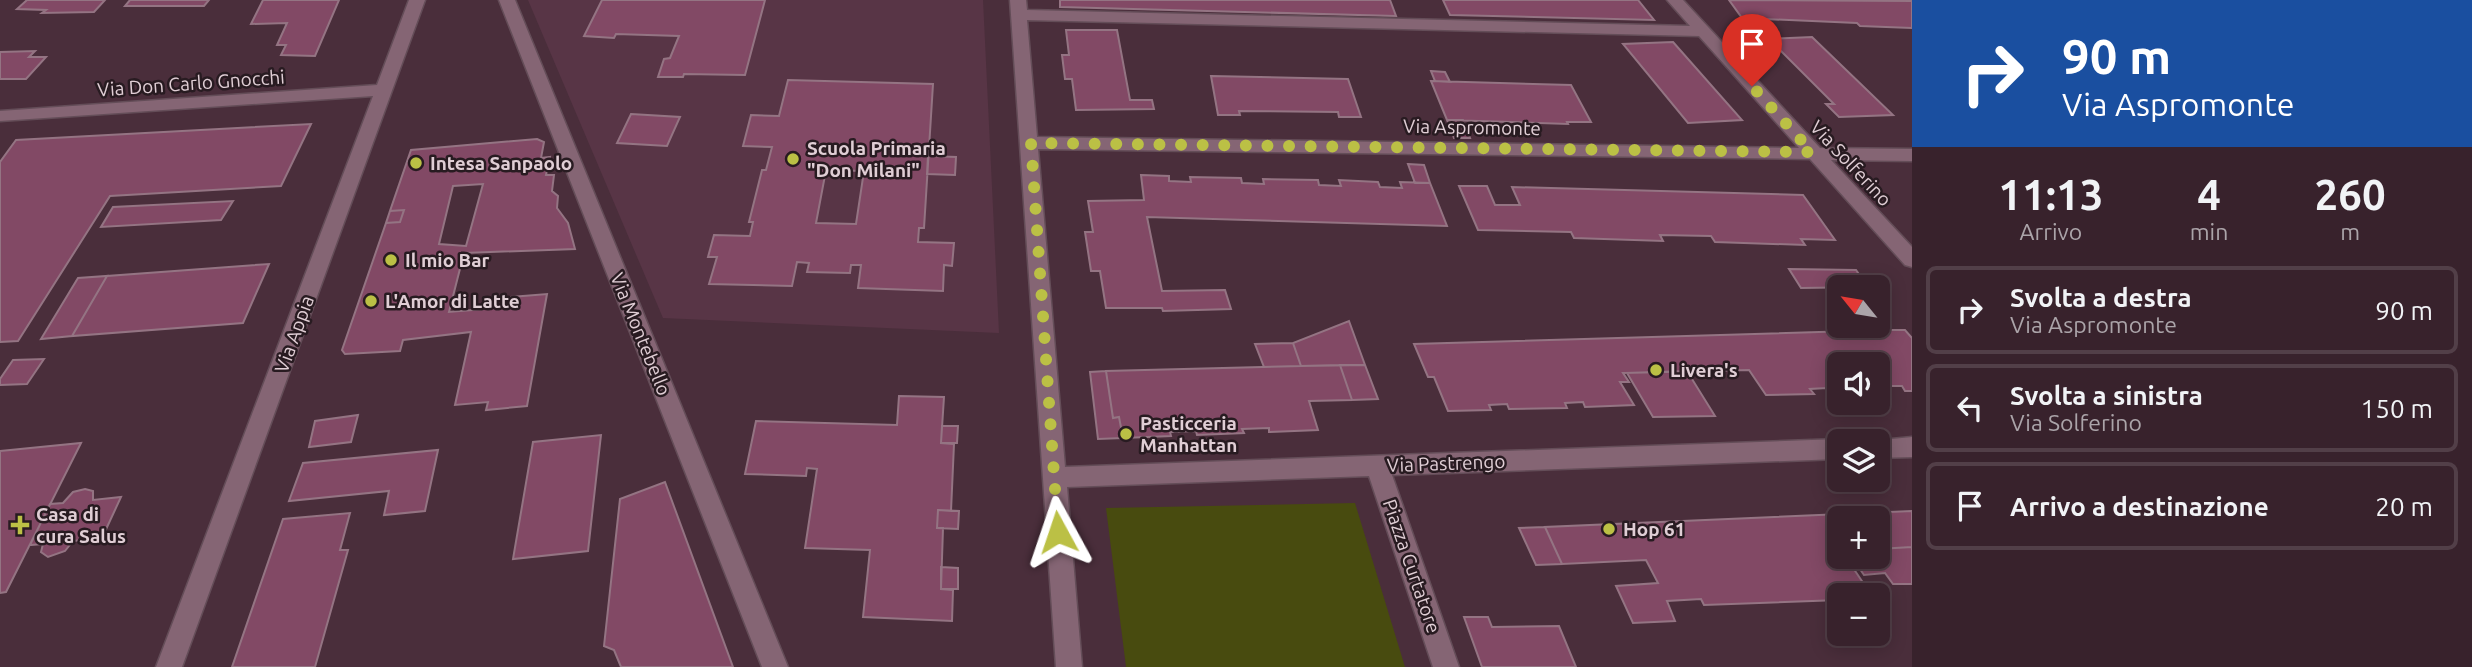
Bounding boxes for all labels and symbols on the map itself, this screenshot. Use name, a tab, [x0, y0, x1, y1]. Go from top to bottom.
pin	[1722, 14, 1782, 86]
street label: Via Don Carlo Gnocchi	[97, 65, 285, 101]
street label: Via Aspromonte	[1403, 115, 1541, 139]
street label: Via Solferino	[1806, 116, 1896, 210]
place label: Scuola Primaria "Don Milani"	[807, 137, 946, 181]
marker: Scuola Primaria "Don Milani"	[785, 151, 801, 167]
place label: Intesa Sanpaolo	[430, 152, 572, 174]
marker: Intesa Sanpaolo	[408, 155, 424, 171]
place label: Il mio Bar	[405, 249, 489, 271]
marker: Il mio Bar	[383, 252, 399, 268]
street label: Via Montebello	[606, 269, 676, 399]
north arrow	[1827, 275, 1890, 338]
place label: L'Amor di Latte	[385, 290, 520, 312]
street label: Via Appia	[270, 292, 318, 376]
marker: L'Amor di Latte	[363, 293, 379, 309]
place label: Livera's	[1670, 359, 1738, 381]
marker: Livera's	[1648, 362, 1664, 378]
place label: Pasticceria Manhattan	[1140, 412, 1237, 456]
marker: Pasticceria Manhattan	[1118, 426, 1134, 442]
street label: Via Pastrengo	[1386, 450, 1506, 476]
position arrow	[1021, 495, 1095, 569]
street label: Piazza Curtatore	[1379, 496, 1445, 636]
place label: Casa di cura Salus	[36, 503, 126, 547]
marker: Casa di cura Salus	[10, 515, 30, 535]
place label: Hop 61	[1623, 518, 1686, 540]
marker: Hop 61	[1601, 521, 1617, 537]

